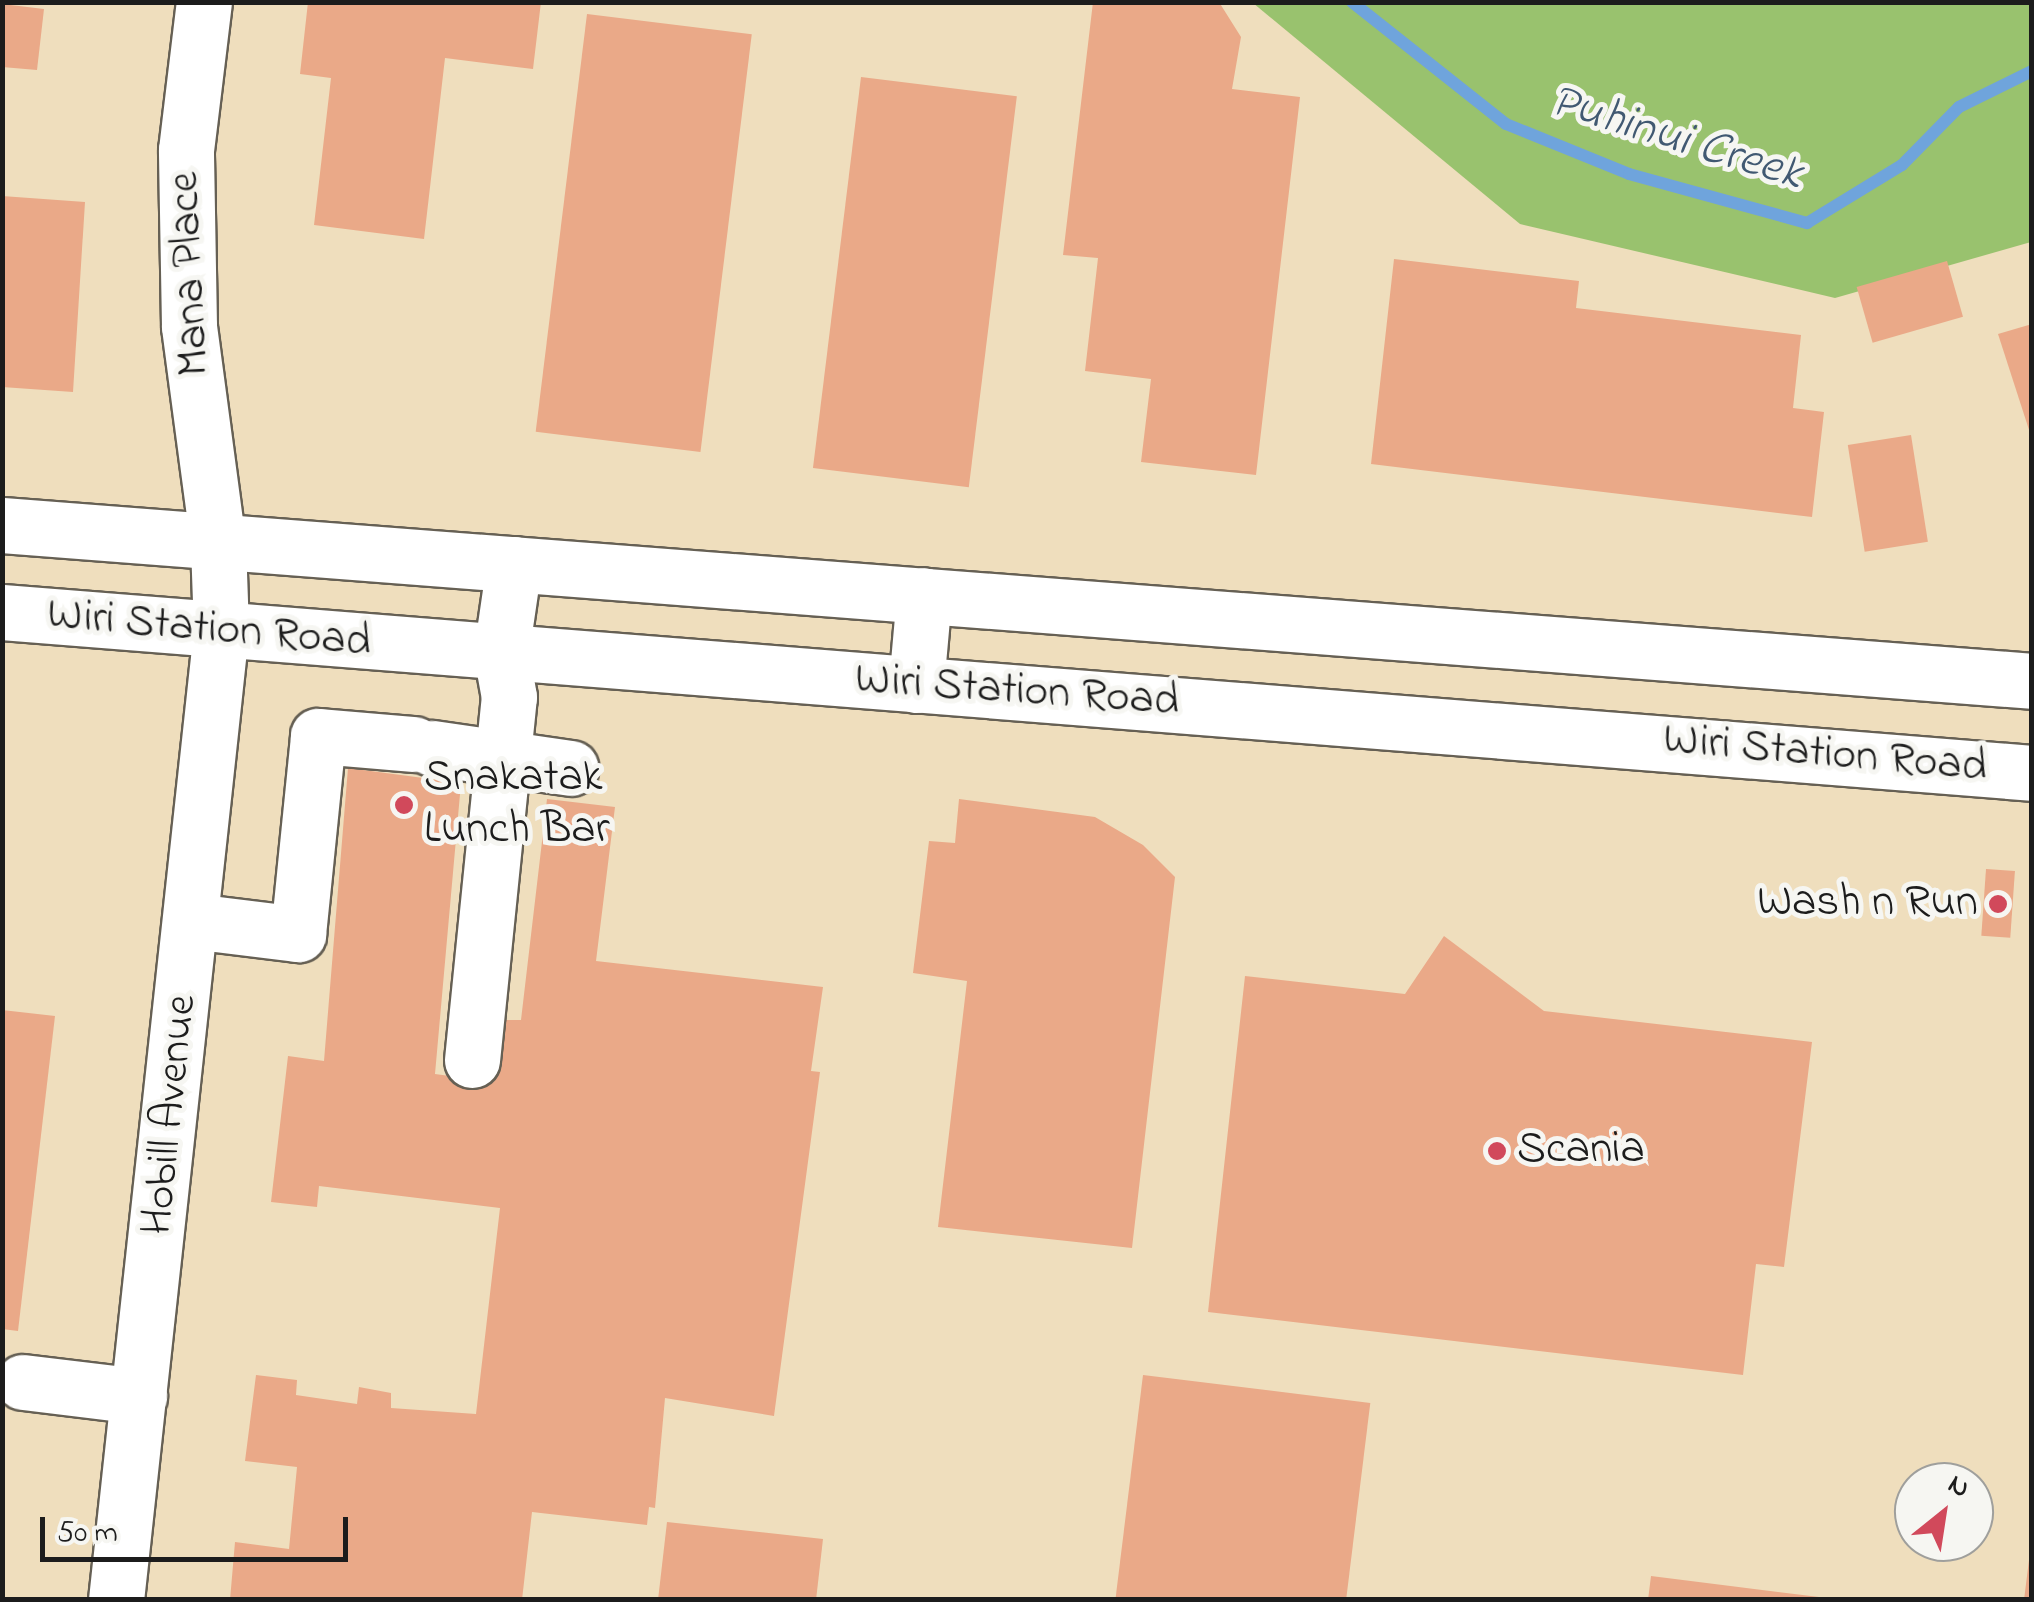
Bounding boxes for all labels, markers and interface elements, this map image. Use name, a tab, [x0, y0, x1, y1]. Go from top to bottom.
water label: Puhinui Creek	[1543, 73, 1809, 205]
street label: Mana Place	[159, 170, 223, 378]
street label: Wiri Station Road	[45, 589, 373, 671]
street label: Wiri Station Road	[853, 654, 1181, 730]
street label: Wiri Station Road	[1661, 714, 1989, 796]
place label: Snakatak Lunch Bar	[424, 752, 610, 858]
marker: Snakatak Lunch Bar	[393, 794, 415, 816]
place label: Wash n Run	[1757, 877, 1978, 931]
marker: Wash n Run	[1987, 893, 2009, 915]
street label: Hobill Avenue	[132, 992, 210, 1238]
place label: Scania	[1517, 1124, 1645, 1178]
marker: Scania	[1486, 1140, 1508, 1162]
north arrow	[1894, 1462, 1994, 1562]
text: N	[1940, 1465, 1977, 1510]
scale bar	[45, 1497, 352, 1559]
text: 50 m	[57, 1512, 118, 1556]

